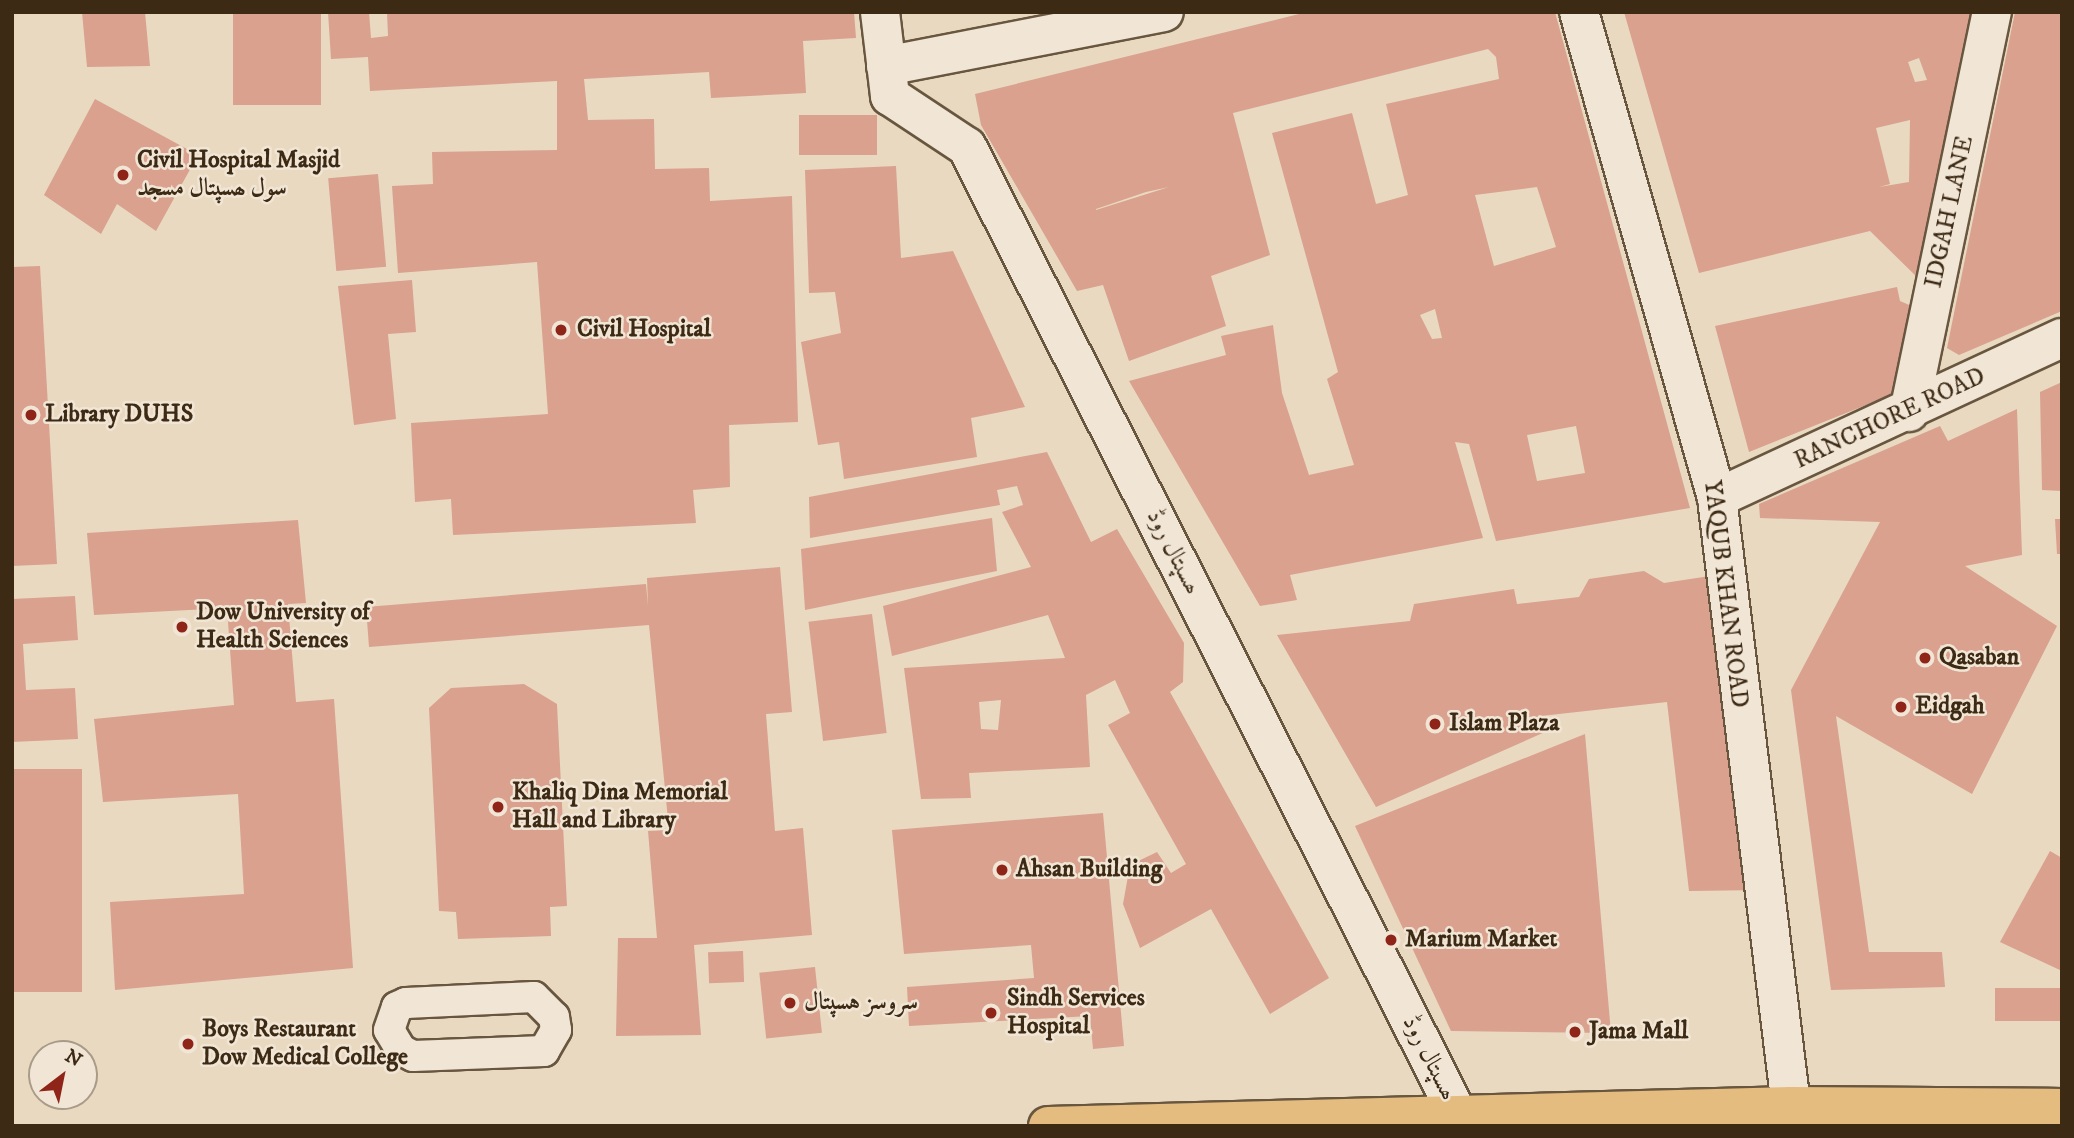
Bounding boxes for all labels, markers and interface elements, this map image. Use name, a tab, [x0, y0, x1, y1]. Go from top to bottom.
street label: IDGAH LANE	[1920, 133, 1980, 291]
place label: Civil Hospital Masjid سول ھسپتال مسجد	[137, 147, 340, 203]
marker: Civil Hospital Masjid سول ھسپتال مسجد	[115, 167, 131, 183]
place label: Civil Hospital	[577, 316, 711, 344]
marker: Civil Hospital	[551, 320, 571, 340]
street label: RANCHORE ROAD	[1790, 362, 1990, 476]
place label: Library DUHS	[45, 401, 193, 429]
marker: Library DUHS	[23, 407, 39, 423]
street label: YAQUB KHAN ROAD	[1697, 479, 1753, 709]
street label: ھسپتال روڈ	[1139, 505, 1207, 599]
place label: Dow University of Health Sciences	[196, 599, 370, 655]
marker: Dow University of Health Sciences	[174, 619, 190, 635]
place label: Qasaban	[1939, 644, 2019, 672]
marker: Qasaban	[1917, 650, 1933, 666]
place label: Eidgah	[1915, 693, 1985, 721]
marker: Eidgah	[1893, 699, 1909, 715]
place label: Islam Plaza	[1449, 710, 1559, 738]
marker: Islam Plaza	[1427, 716, 1443, 732]
place label: Khaliq Dina Memorial Hall and Library	[512, 779, 728, 835]
marker: Khaliq Dina Memorial Hall and Library	[490, 799, 506, 815]
place label: Ahsan Building	[1016, 856, 1162, 884]
marker: Ahsan Building	[994, 862, 1010, 878]
place label: Marium Market	[1405, 926, 1557, 954]
marker: Marium Market	[1383, 932, 1399, 948]
place label: Sindh Services Hospital	[1007, 985, 1145, 1041]
place label: سروسز ہسپتال	[804, 989, 918, 1017]
marker: سروسز ہسپتال	[782, 995, 798, 1011]
marker: Sindh Services Hospital	[981, 1003, 1001, 1023]
street label: ھسپتال روڈ	[1395, 1011, 1463, 1105]
place label: Boys Restaurant Dow Medical College	[202, 1016, 408, 1072]
place label: Jama Mall	[1589, 1018, 1688, 1046]
marker: Jama Mall	[1567, 1024, 1583, 1040]
marker: Boys Restaurant Dow Medical College	[180, 1036, 196, 1052]
north arrow	[28, 1040, 98, 1110]
text: N	[61, 1045, 86, 1072]

